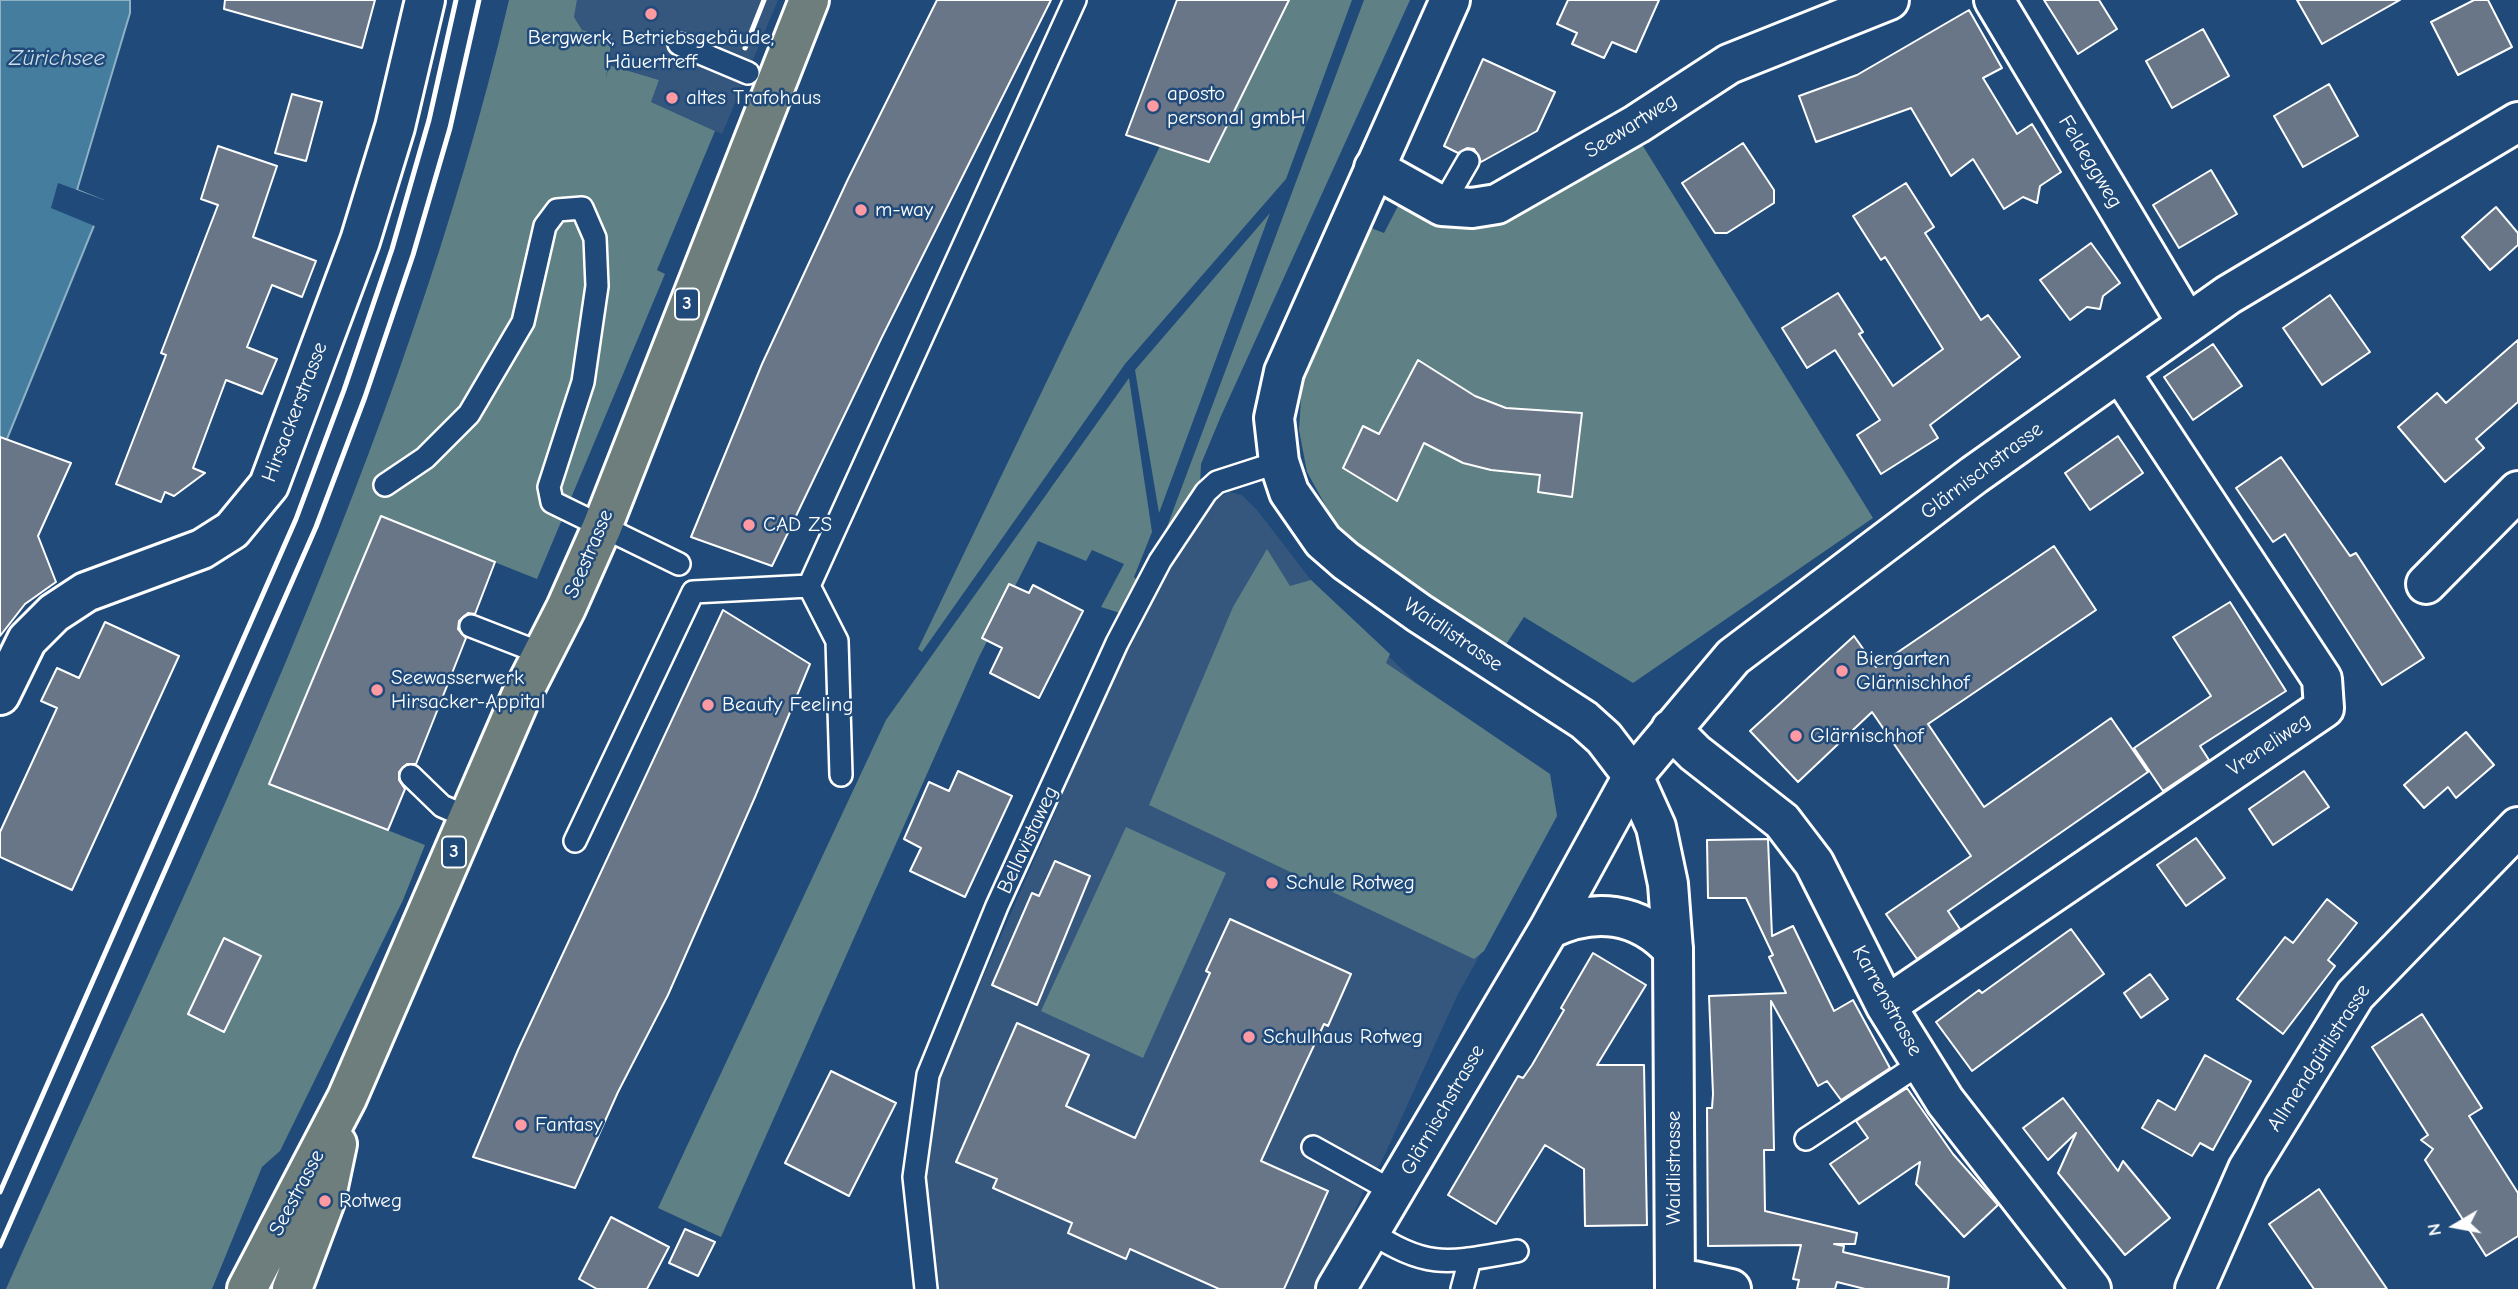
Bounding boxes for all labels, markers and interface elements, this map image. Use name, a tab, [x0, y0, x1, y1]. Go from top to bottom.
marker: Bergwerk, Betriebsgebäude, Häuertreff	[643, 6, 659, 22]
place label: Bergwerk, Betriebsgebäude, Häuertreff	[528, 25, 774, 75]
water label: Zürichsee	[9, 44, 105, 72]
place label: aposto personal gmbH	[1167, 81, 1306, 131]
place label: altes Trafohaus	[686, 85, 821, 111]
street label: Seewartweg	[1580, 88, 1682, 164]
marker: altes Trafohaus	[664, 90, 680, 106]
marker: aposto personal gmbH	[1145, 98, 1161, 114]
street label: Feldeggweg	[2052, 111, 2128, 213]
place label: m-way	[875, 197, 933, 223]
marker: m-way	[853, 202, 869, 218]
road number: 3	[675, 288, 699, 320]
street label: Hirsackerstrasse	[257, 338, 333, 486]
street label: Glärnischstrasse	[1916, 417, 2048, 525]
street label: Seestrasse	[559, 506, 619, 602]
place label: CAD ZS	[763, 512, 832, 538]
marker: CAD ZS	[741, 517, 757, 533]
street label: Waidlistrasse	[1399, 593, 1507, 677]
place label: Biergarten Glärnischhof	[1856, 646, 1969, 696]
marker: Biergarten Glärnischhof	[1834, 663, 1850, 679]
place label: Seewasserwerk Hirsacker-Appital	[391, 665, 545, 715]
marker: Seewasserwerk Hirsacker-Appital	[369, 682, 385, 698]
place label: Beauty Feeling	[722, 692, 854, 718]
marker: Beauty Feeling	[700, 697, 716, 713]
street label: Vreneliweg	[2223, 708, 2315, 782]
place label: Glärnischhof	[1810, 723, 1923, 749]
marker: Glärnischhof	[1788, 728, 1804, 744]
street label: Bellavistaweg	[992, 782, 1064, 898]
road number: 3	[442, 836, 466, 867]
place label: Schule Rotweg	[1286, 870, 1415, 896]
marker: Schule Rotweg	[1264, 875, 1280, 891]
street label: Karrenstrasse	[1846, 941, 1928, 1061]
street label: Allmendgütlistrasse	[2262, 980, 2376, 1136]
place label: Schulhaus Rotweg	[1263, 1024, 1423, 1050]
marker: Schulhaus Rotweg	[1241, 1029, 1257, 1045]
street label: Glärnischstrasse	[1395, 1040, 1491, 1180]
street label: Waidlistrasse	[1661, 1111, 1687, 1225]
place label: Fantasy	[535, 1112, 603, 1138]
marker: Fantasy	[513, 1117, 529, 1133]
street label: Seestrasse	[264, 1146, 330, 1240]
place label: Rotweg	[339, 1188, 402, 1214]
north arrow	[2420, 1191, 2490, 1261]
marker: Rotweg	[317, 1193, 333, 1209]
text: N	[2422, 1222, 2446, 1238]

